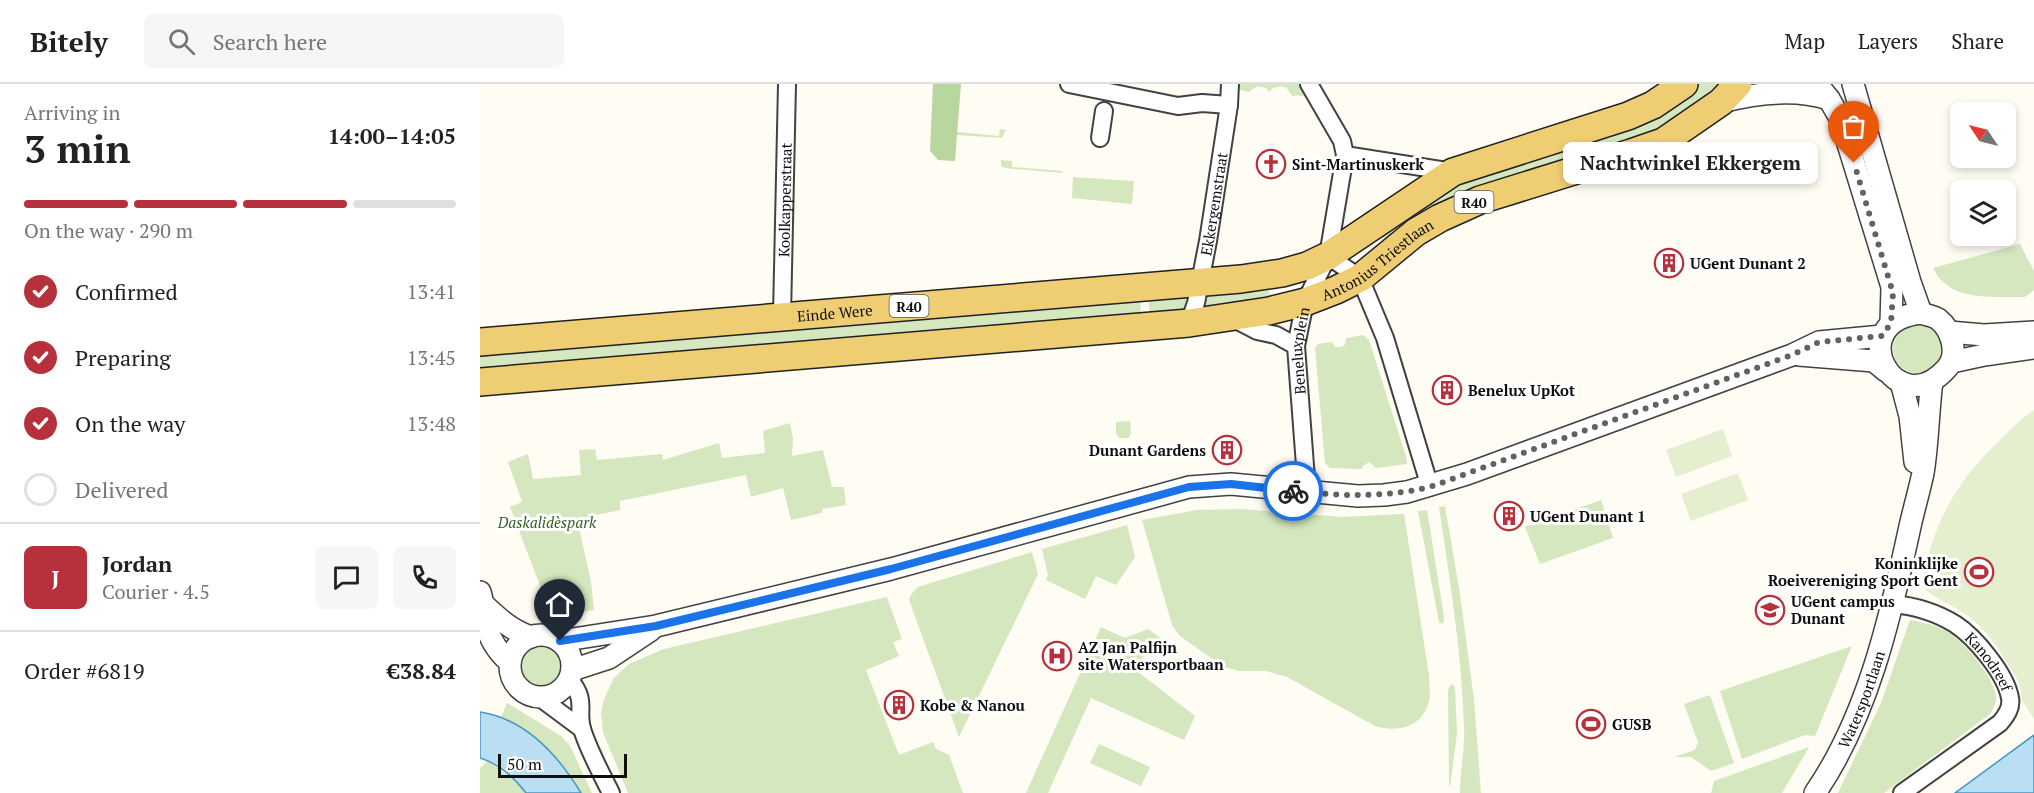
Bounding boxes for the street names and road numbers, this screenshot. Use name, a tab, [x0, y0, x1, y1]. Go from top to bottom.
street label: Koolkapperstraat	[773, 142, 796, 257]
street label: Ekkergemstraat	[1195, 150, 1232, 257]
road number: R40	[1454, 191, 1494, 213]
street label: Antonius Triestlaan	[1318, 214, 1437, 305]
road number: R40	[890, 295, 928, 317]
street label: Einde Were	[796, 300, 873, 326]
street label: Beneluxplein	[1286, 305, 1314, 395]
street label: Kanodreef	[1961, 627, 2018, 695]
street label: Watersportlaan	[1833, 648, 1889, 751]

